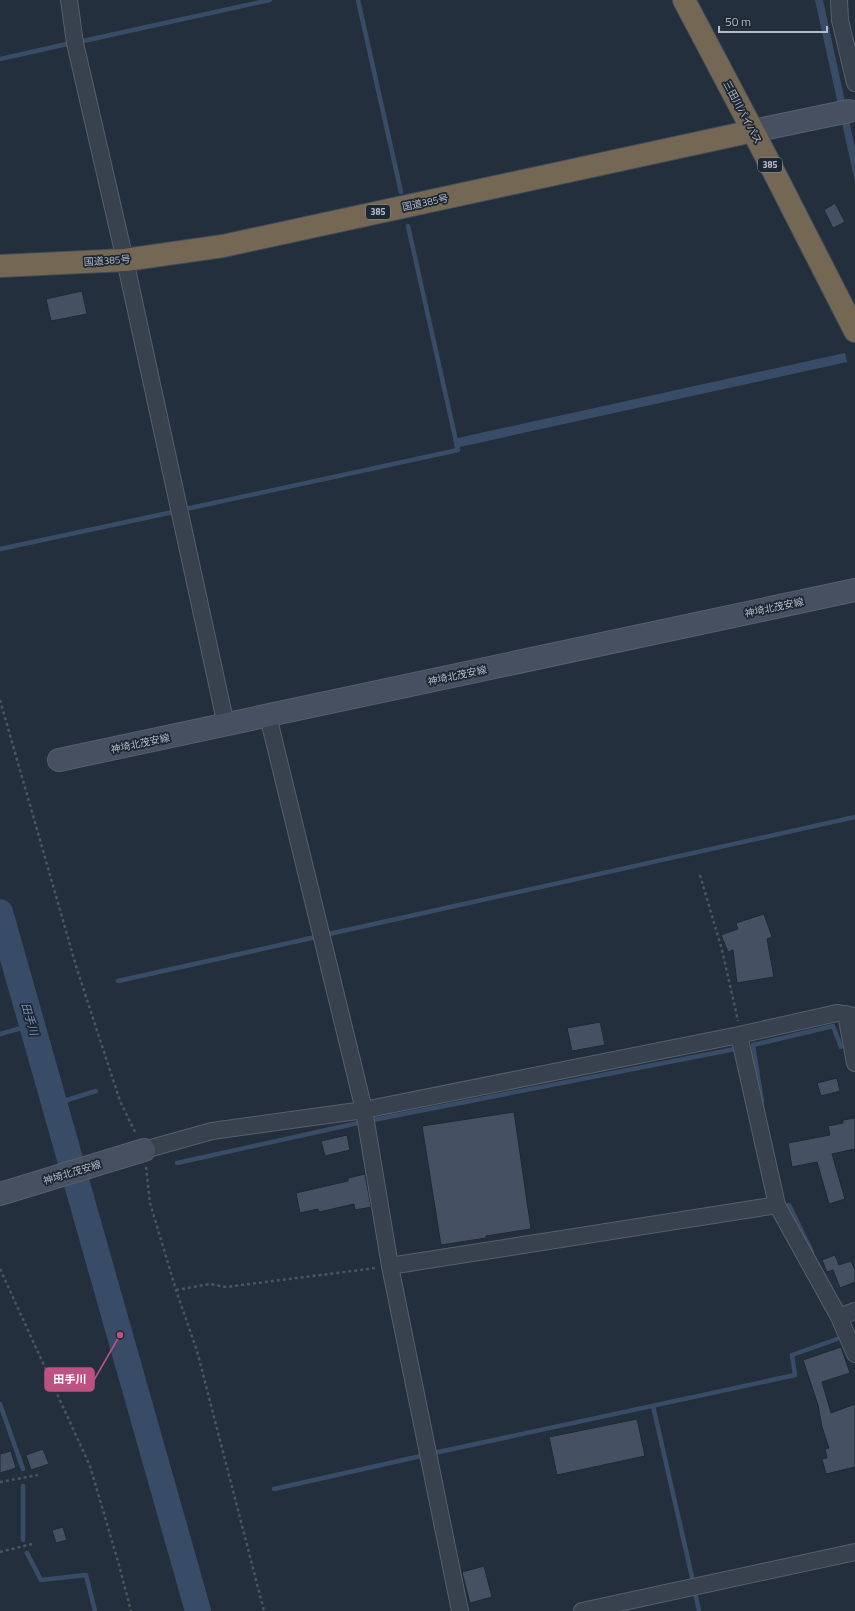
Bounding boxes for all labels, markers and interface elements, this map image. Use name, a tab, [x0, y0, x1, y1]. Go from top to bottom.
scale bar	[719, 8, 827, 34]
text: 50 m	[725, 12, 751, 31]
street label: 三田川バイパス	[720, 78, 766, 147]
road number: 385	[758, 158, 782, 172]
street label: 国道385号	[401, 190, 450, 215]
road number: 385	[366, 205, 390, 219]
street label: 国道385号	[83, 251, 131, 270]
street label: 神埼北茂安線	[743, 594, 805, 621]
street label: 神埼北茂安線	[426, 662, 488, 689]
street label: 神埼北茂安線	[109, 730, 171, 757]
water label: 田手川	[18, 1001, 43, 1038]
street label: 神埼北茂安線	[41, 1157, 103, 1188]
callout: 田手川	[45, 1368, 94, 1391]
text: 田手川	[54, 1371, 87, 1387]

